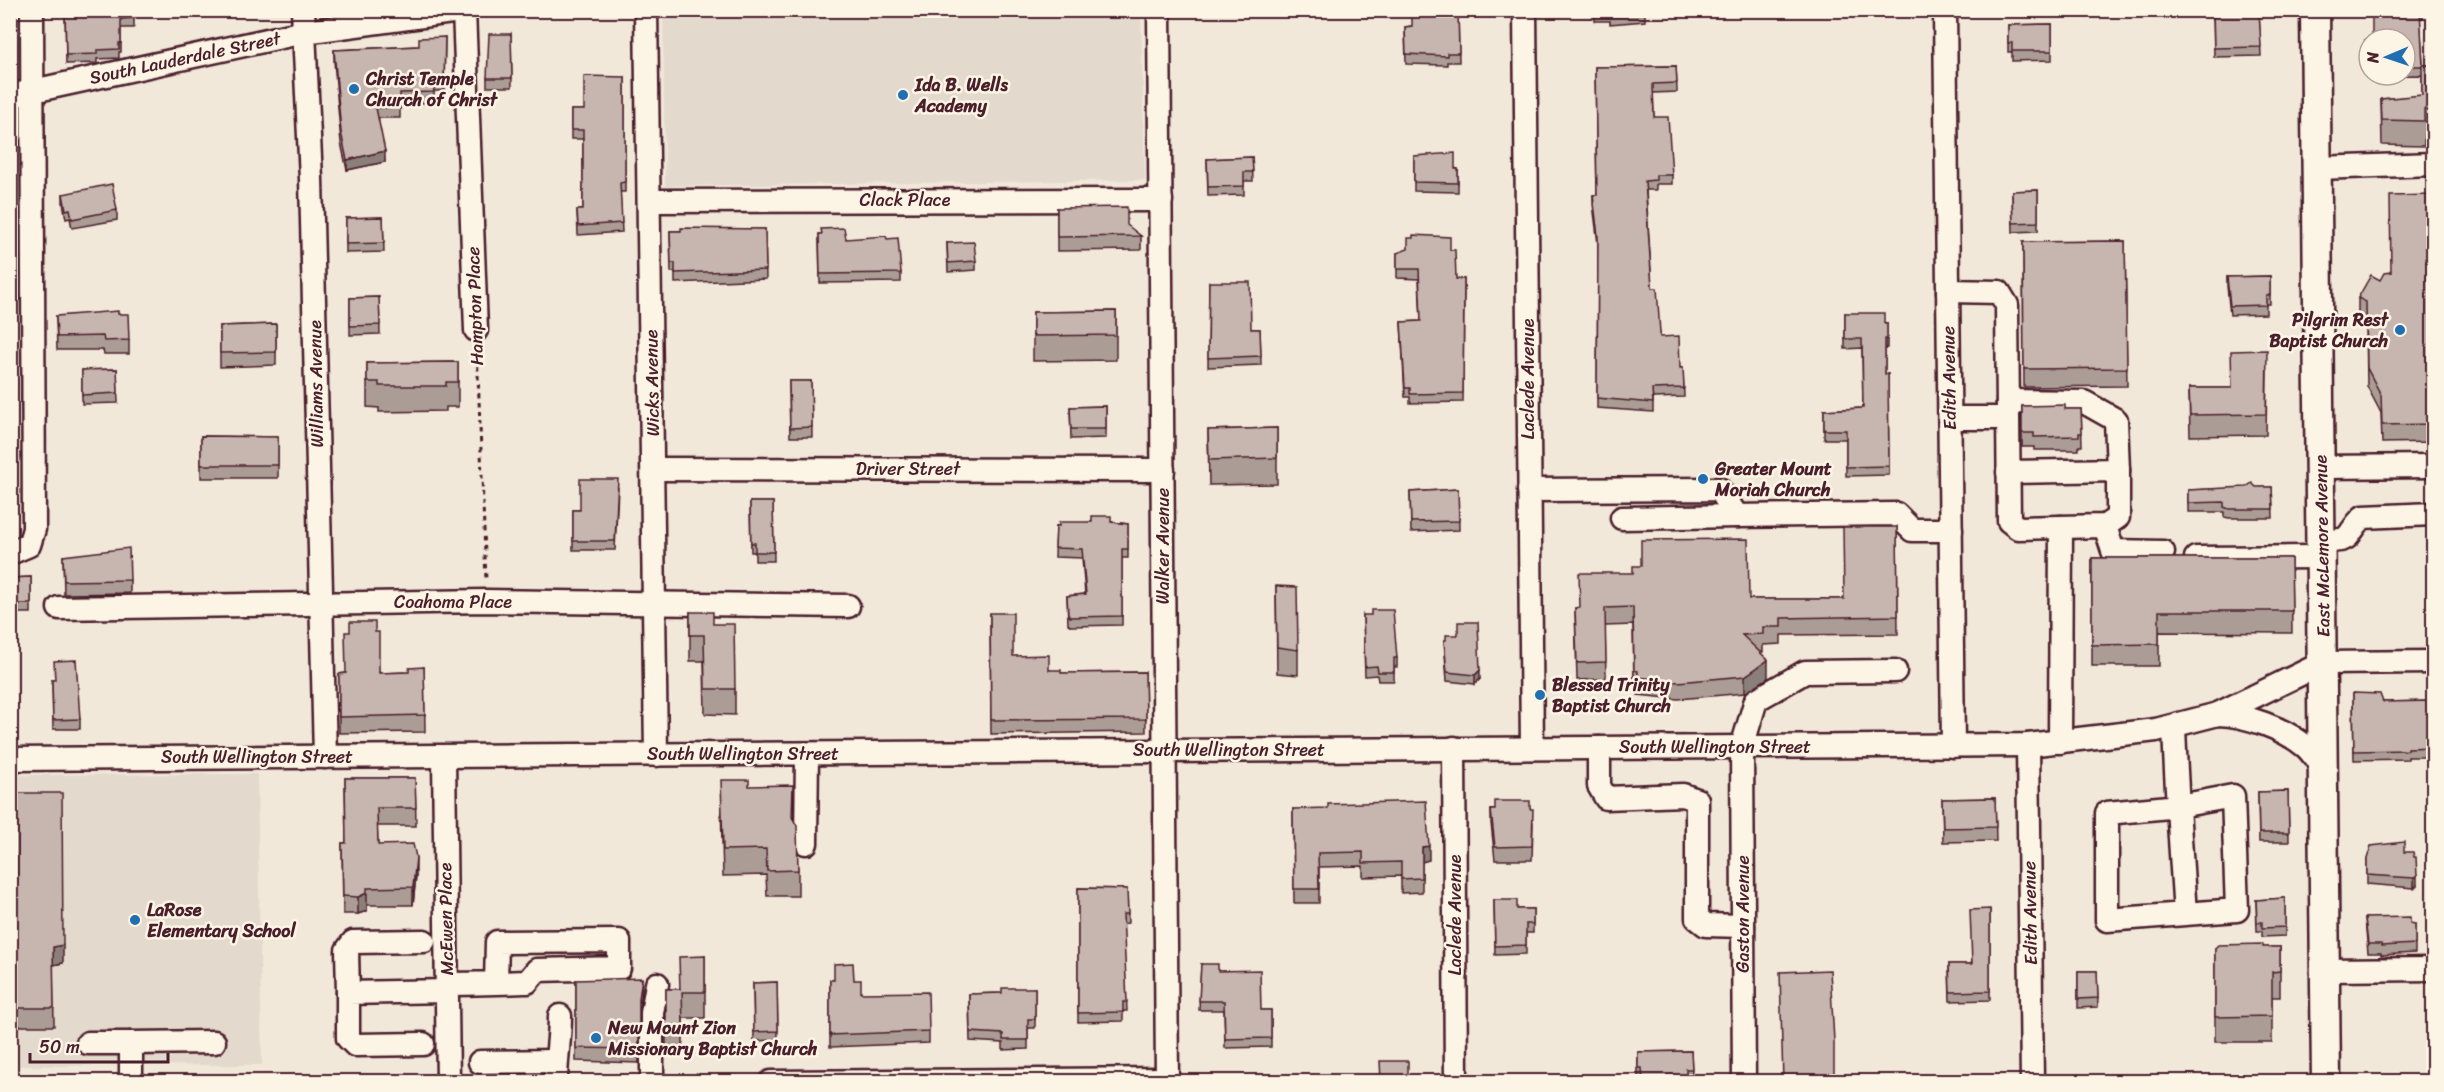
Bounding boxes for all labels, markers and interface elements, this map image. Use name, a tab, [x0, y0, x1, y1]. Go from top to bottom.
street label: South Lauderdale Street	[87, 22, 284, 94]
north arrow	[2357, 27, 2417, 87]
text: N	[2358, 51, 2387, 65]
place label: Christ Temple Church of Christ	[365, 63, 499, 116]
place label: Ida B. Wells Academy	[914, 69, 1008, 122]
marker: Christ Temple Church of Christ	[347, 82, 361, 96]
marker: Ida B. Wells Academy	[896, 88, 910, 102]
street label: Clack Place	[859, 184, 951, 216]
street label: Hampton Place	[457, 246, 493, 366]
place label: Pilgrim Rest Baptist Church	[2269, 304, 2390, 357]
street label: Laclede Avenue	[1512, 318, 1544, 440]
street label: Williams Avenue	[299, 320, 333, 448]
marker: Pilgrim Rest Baptist Church	[2393, 323, 2407, 337]
street label: Edith Avenue	[1932, 326, 1966, 430]
street label: Wicks Avenue	[635, 329, 669, 437]
street label: Driver Street	[856, 453, 961, 485]
place label: Greater Mount Moriah Church	[1714, 453, 1832, 506]
street label: East McLemore Avenue	[2304, 454, 2340, 637]
marker: Greater Mount Moriah Church	[1696, 472, 1710, 486]
street label: Walker Avenue	[1147, 488, 1179, 604]
street label: Coahoma Place	[394, 586, 512, 618]
place label: Blessed Trinity Baptist Church	[1552, 669, 1671, 722]
marker: Blessed Trinity Baptist Church	[1533, 688, 1547, 702]
street label: South Wellington Street	[1619, 731, 1811, 763]
street label: South Wellington Street	[1133, 734, 1325, 766]
street label: South Wellington Street	[647, 738, 839, 770]
street label: South Wellington Street	[161, 741, 353, 773]
street label: Laclede Avenue	[1439, 854, 1471, 976]
street label: Gaston Avenue	[1727, 855, 1759, 973]
street label: Edith Avenue	[2013, 861, 2047, 965]
street label: McEwen Place	[429, 862, 463, 976]
place label: LaRose Elementary School	[147, 894, 296, 947]
marker: LaRose Elementary School	[128, 913, 142, 927]
place label: New Mount Zion Missionary Baptist Church	[607, 1012, 818, 1065]
scale bar	[30, 1026, 168, 1064]
text: 50 m	[39, 1031, 80, 1063]
marker: New Mount Zion Missionary Baptist Church	[589, 1031, 603, 1045]

